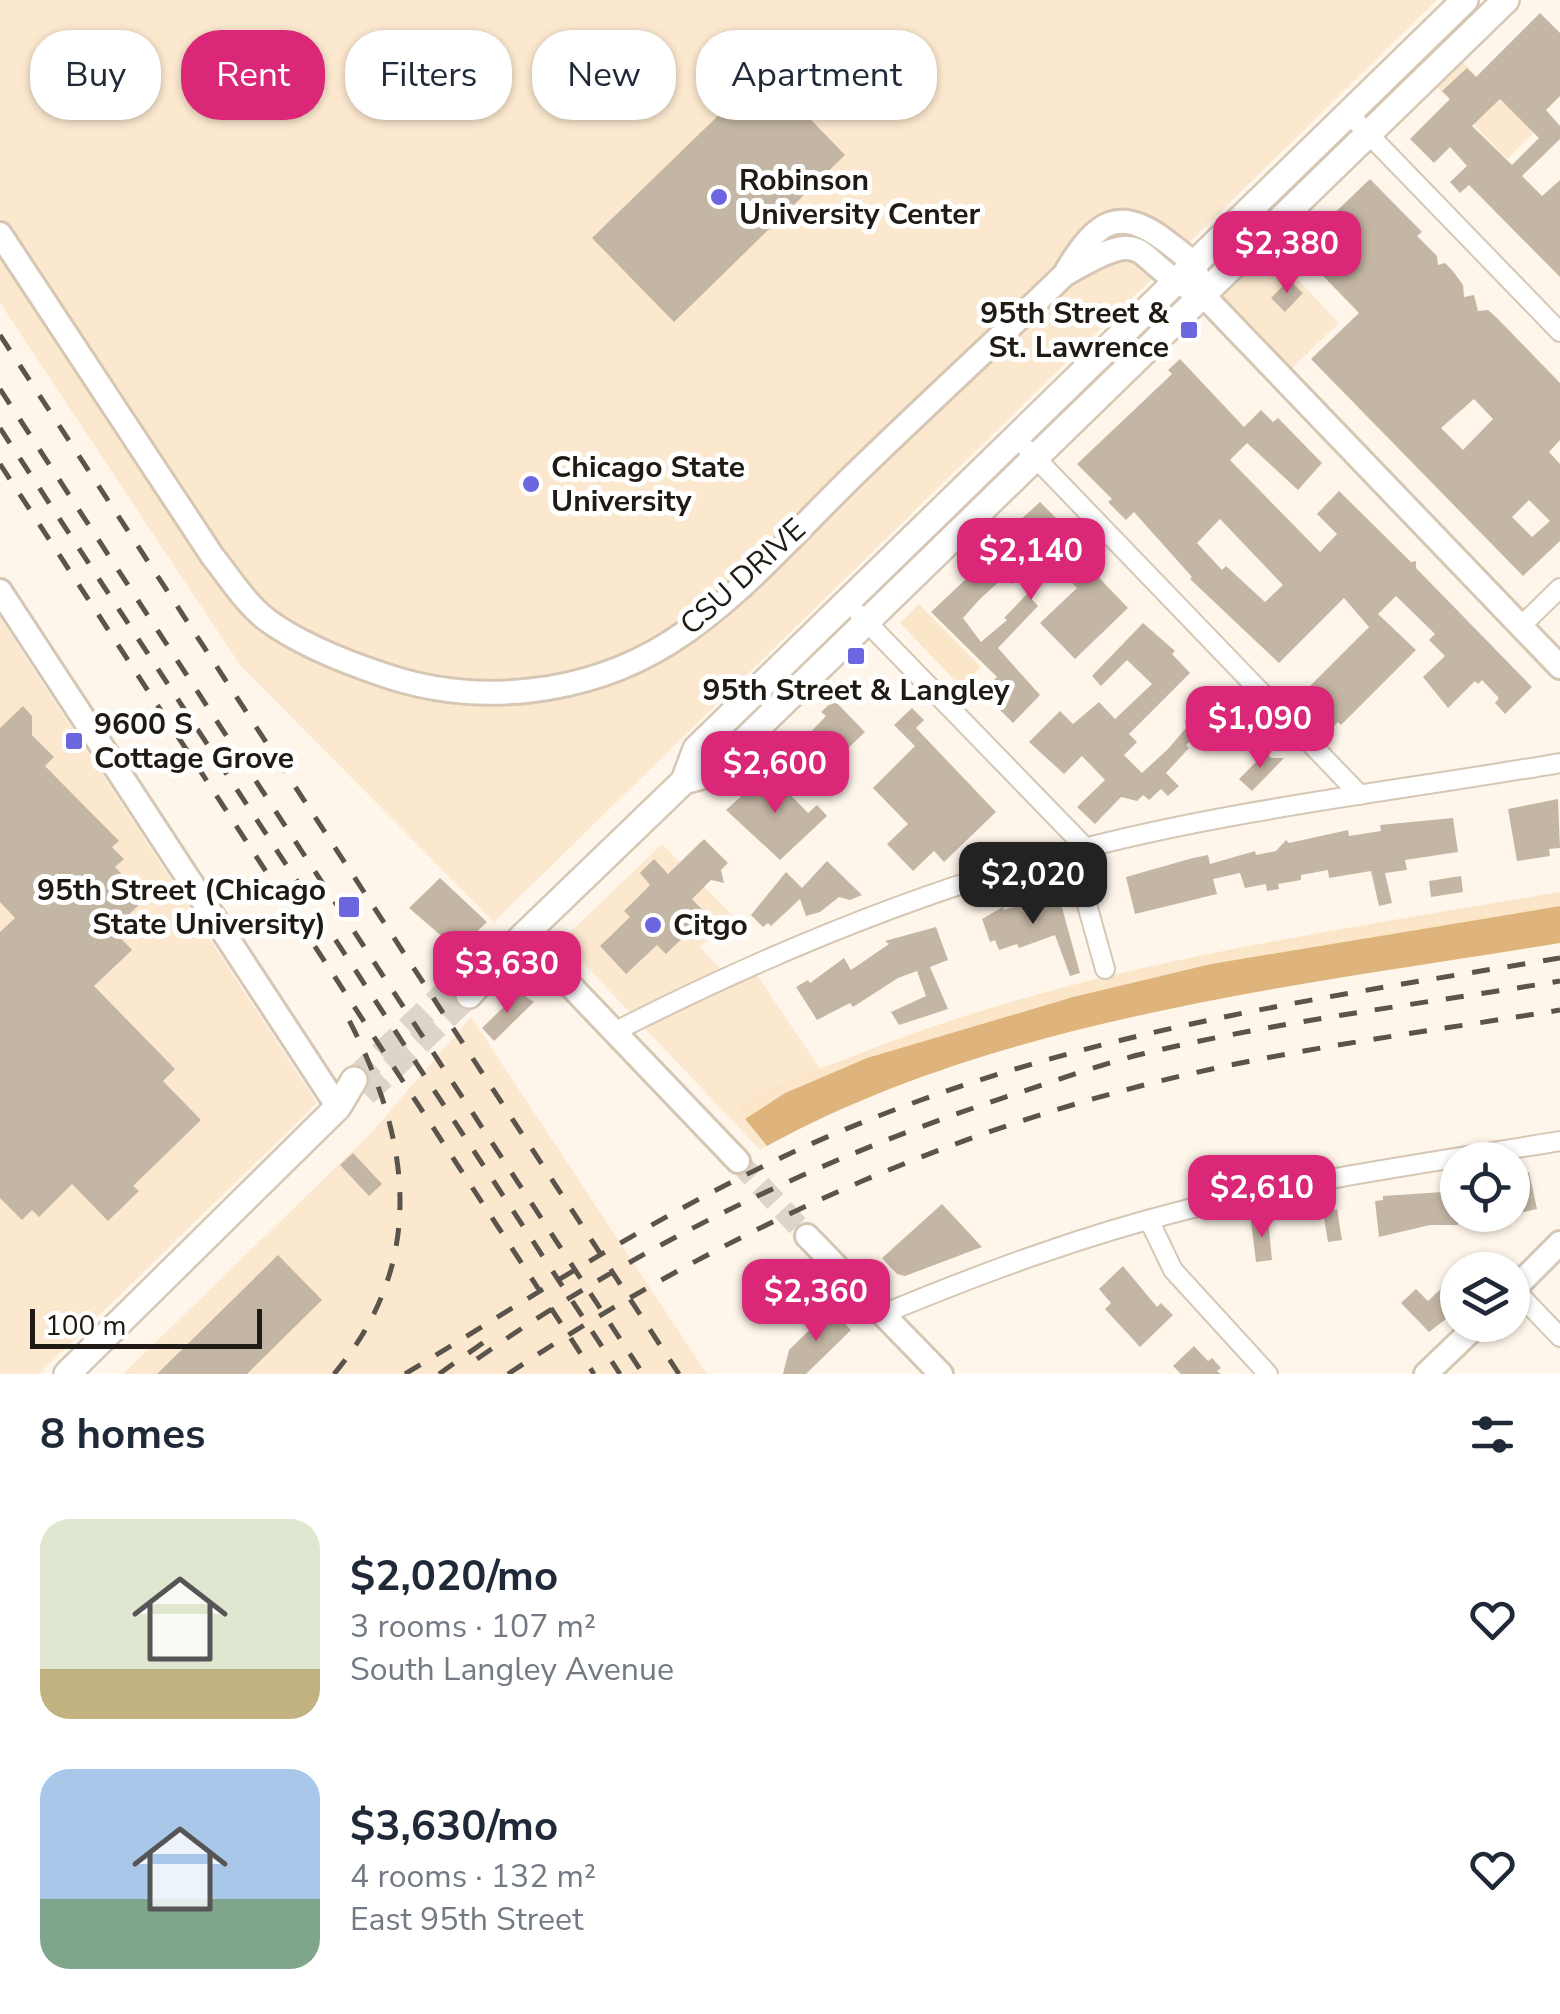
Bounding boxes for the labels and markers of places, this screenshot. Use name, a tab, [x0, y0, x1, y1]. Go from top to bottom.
place label: Robinson University Center	[739, 160, 980, 235]
marker: Robinson University Center	[708, 186, 730, 208]
pin: $2,380	[1206, 211, 1368, 296]
place label: 95th Street & St. Lawrence	[980, 293, 1170, 368]
marker: 95th Street & St. Lawrence	[1178, 319, 1200, 341]
place label: Chicago State University	[551, 447, 745, 522]
marker: Chicago State University	[520, 473, 542, 495]
pin: $2,140	[950, 518, 1112, 603]
marker: 95th Street & Langley	[845, 645, 867, 667]
place label: 95th Street & Langley	[702, 670, 1010, 711]
pin: $1,090	[1179, 686, 1341, 771]
place label: 9600 S Cottage Grove	[94, 704, 294, 779]
marker: 9600 S Cottage Grove	[63, 730, 85, 752]
pin: $2,600	[694, 731, 856, 816]
pin: $2,020	[952, 842, 1114, 927]
place label: 95th Street (Chicago State University)	[37, 870, 326, 945]
marker: 95th Street (Chicago State University)	[336, 894, 362, 920]
place label: Citgo	[673, 905, 748, 946]
marker: Citgo	[642, 914, 664, 936]
pin: $3,630	[426, 931, 588, 1016]
pin: $2,610	[1181, 1155, 1343, 1240]
pin: $2,360	[735, 1259, 897, 1344]

